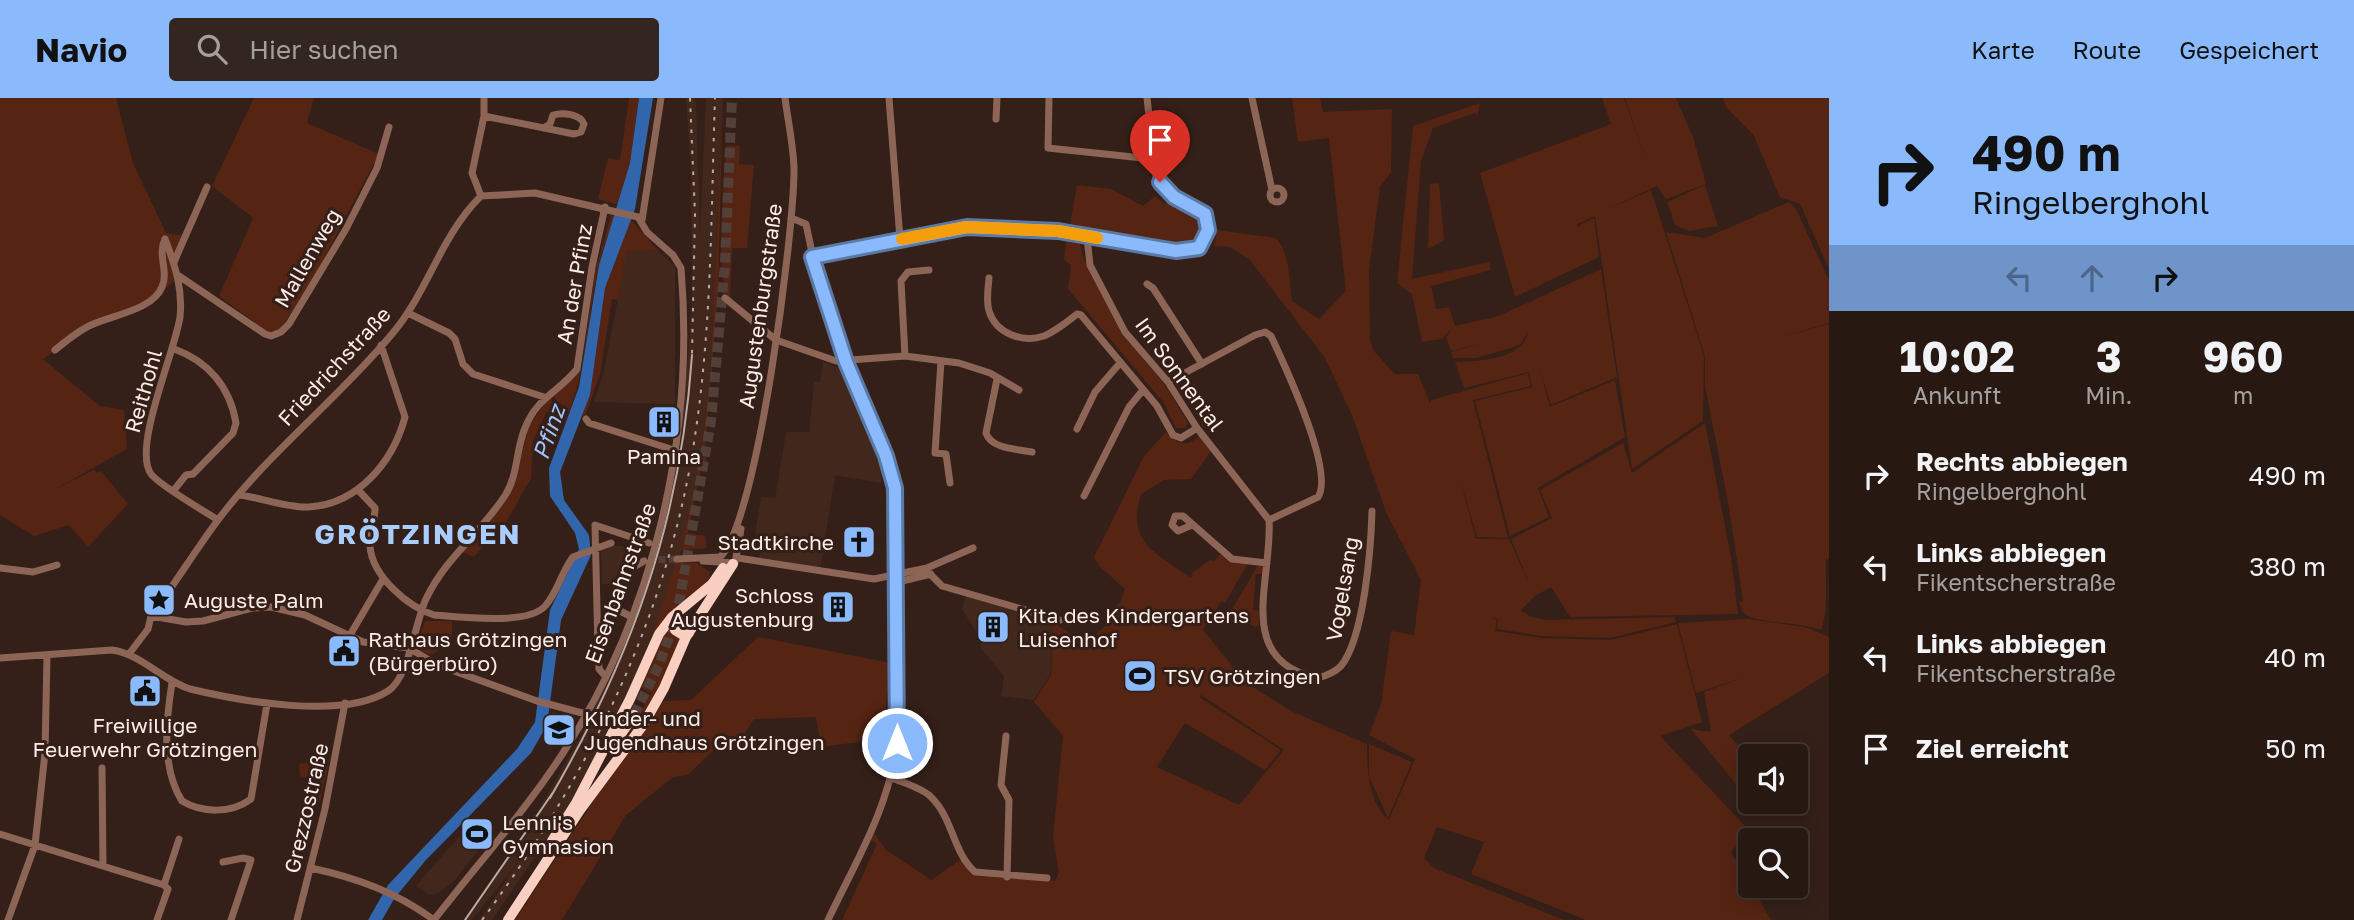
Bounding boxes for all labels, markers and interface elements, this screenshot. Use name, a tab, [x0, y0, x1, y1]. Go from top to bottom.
search box	[169, 18, 659, 81]
text: Navio	[35, 30, 127, 69]
icon: search	[193, 30, 231, 68]
text: Hier suchen	[249, 34, 399, 65]
text: Karte	[1971, 35, 2035, 64]
text: Route	[2073, 35, 2141, 64]
text: Gespeichert	[2179, 35, 2319, 64]
pin	[1130, 110, 1190, 182]
icon: arrive	[1141, 121, 1179, 159]
text: 490 m	[1972, 123, 2121, 182]
icon: right	[1857, 126, 1948, 217]
text: Ringelberghohl	[1972, 183, 2209, 221]
street label: Augustenburgstraße	[733, 202, 787, 410]
street label: Mallenweg	[268, 204, 346, 312]
street label: An der Pfinz	[551, 222, 597, 346]
icon: left	[2000, 259, 2038, 297]
icon: ahead	[2073, 259, 2111, 297]
icon: right	[2146, 259, 2184, 297]
street label: Friedrichstraße	[272, 301, 396, 431]
street label: Im Sonnental	[1130, 312, 1230, 436]
text: 10:02	[1900, 331, 2015, 381]
text: 3	[2096, 331, 2122, 381]
text: 960	[2203, 331, 2283, 381]
street label: Reithohl	[119, 346, 167, 436]
text: Ankunft	[1913, 381, 2001, 409]
text: Min.	[2085, 381, 2132, 409]
text: m	[2233, 381, 2253, 409]
water label: Pfinz	[526, 399, 571, 463]
building icon: Pamina	[645, 403, 683, 441]
place label: Pamina	[627, 443, 701, 469]
text: Rechts abbiegen	[1916, 446, 2128, 477]
icon: right	[1857, 457, 1895, 495]
text: 490 m	[2249, 460, 2326, 491]
text: Ringelberghohl	[1916, 477, 2087, 505]
street label: Eisenbahnstraße	[579, 499, 661, 667]
district label: GRÖTZINGEN	[314, 517, 522, 550]
church icon: Stadtkirche	[840, 523, 878, 561]
place label: Stadtkirche	[717, 529, 834, 555]
street label: Vogelsang	[1320, 535, 1364, 643]
text: Links abbiegen	[1916, 537, 2106, 568]
icon: left	[1857, 548, 1895, 586]
text: 380 m	[2249, 551, 2326, 582]
text: Fikentscherstraße	[1916, 568, 2116, 596]
place icon: Auguste Palm	[140, 581, 178, 619]
place label: Schloss Augustenburg	[671, 582, 814, 632]
place label: Auguste Palm	[184, 587, 324, 613]
building icon: Schloss Augustenburg	[819, 588, 857, 626]
place label: Kita des Kindergartens Luisenhof	[1018, 602, 1249, 652]
building icon: Kita des Kindergartens Luisenhof	[974, 608, 1012, 646]
place label: Rathaus Grötzingen (Bürgerbüro)	[368, 626, 567, 676]
text: Links abbiegen	[1916, 628, 2106, 659]
public building icon: Rathaus Grötzingen (Bürgerbüro)	[325, 632, 363, 670]
icon: left	[1857, 639, 1895, 677]
text: 40 m	[2265, 642, 2326, 673]
sports icon: TSV Grötzingen	[1121, 657, 1159, 695]
text: Fikentscherstraße	[1916, 659, 2116, 687]
place label: TSV Grötzingen	[1164, 663, 1321, 689]
public building icon: Freiwillige Feuerwehr Grötzingen	[126, 672, 164, 710]
place label: Kinder- und Jugendhaus Grötzingen	[584, 705, 825, 755]
position arrow	[860, 706, 934, 780]
school or university icon: Kinder- und Jugendhaus Grötzingen	[540, 711, 578, 749]
place label: Freiwillige Feuerwehr Grötzingen	[33, 712, 257, 762]
icon: arrive	[1857, 730, 1895, 768]
text: Ziel erreicht	[1916, 733, 2069, 764]
text: 50 m	[2265, 733, 2326, 764]
street label: Grezzostraße	[278, 740, 334, 876]
map controls	[1738, 744, 1808, 898]
button: sound	[1738, 744, 1808, 814]
place label: Lenni's Gymnasion	[502, 809, 614, 859]
sports icon: Lenni's Gymnasion	[458, 815, 496, 853]
button: search	[1738, 828, 1808, 898]

